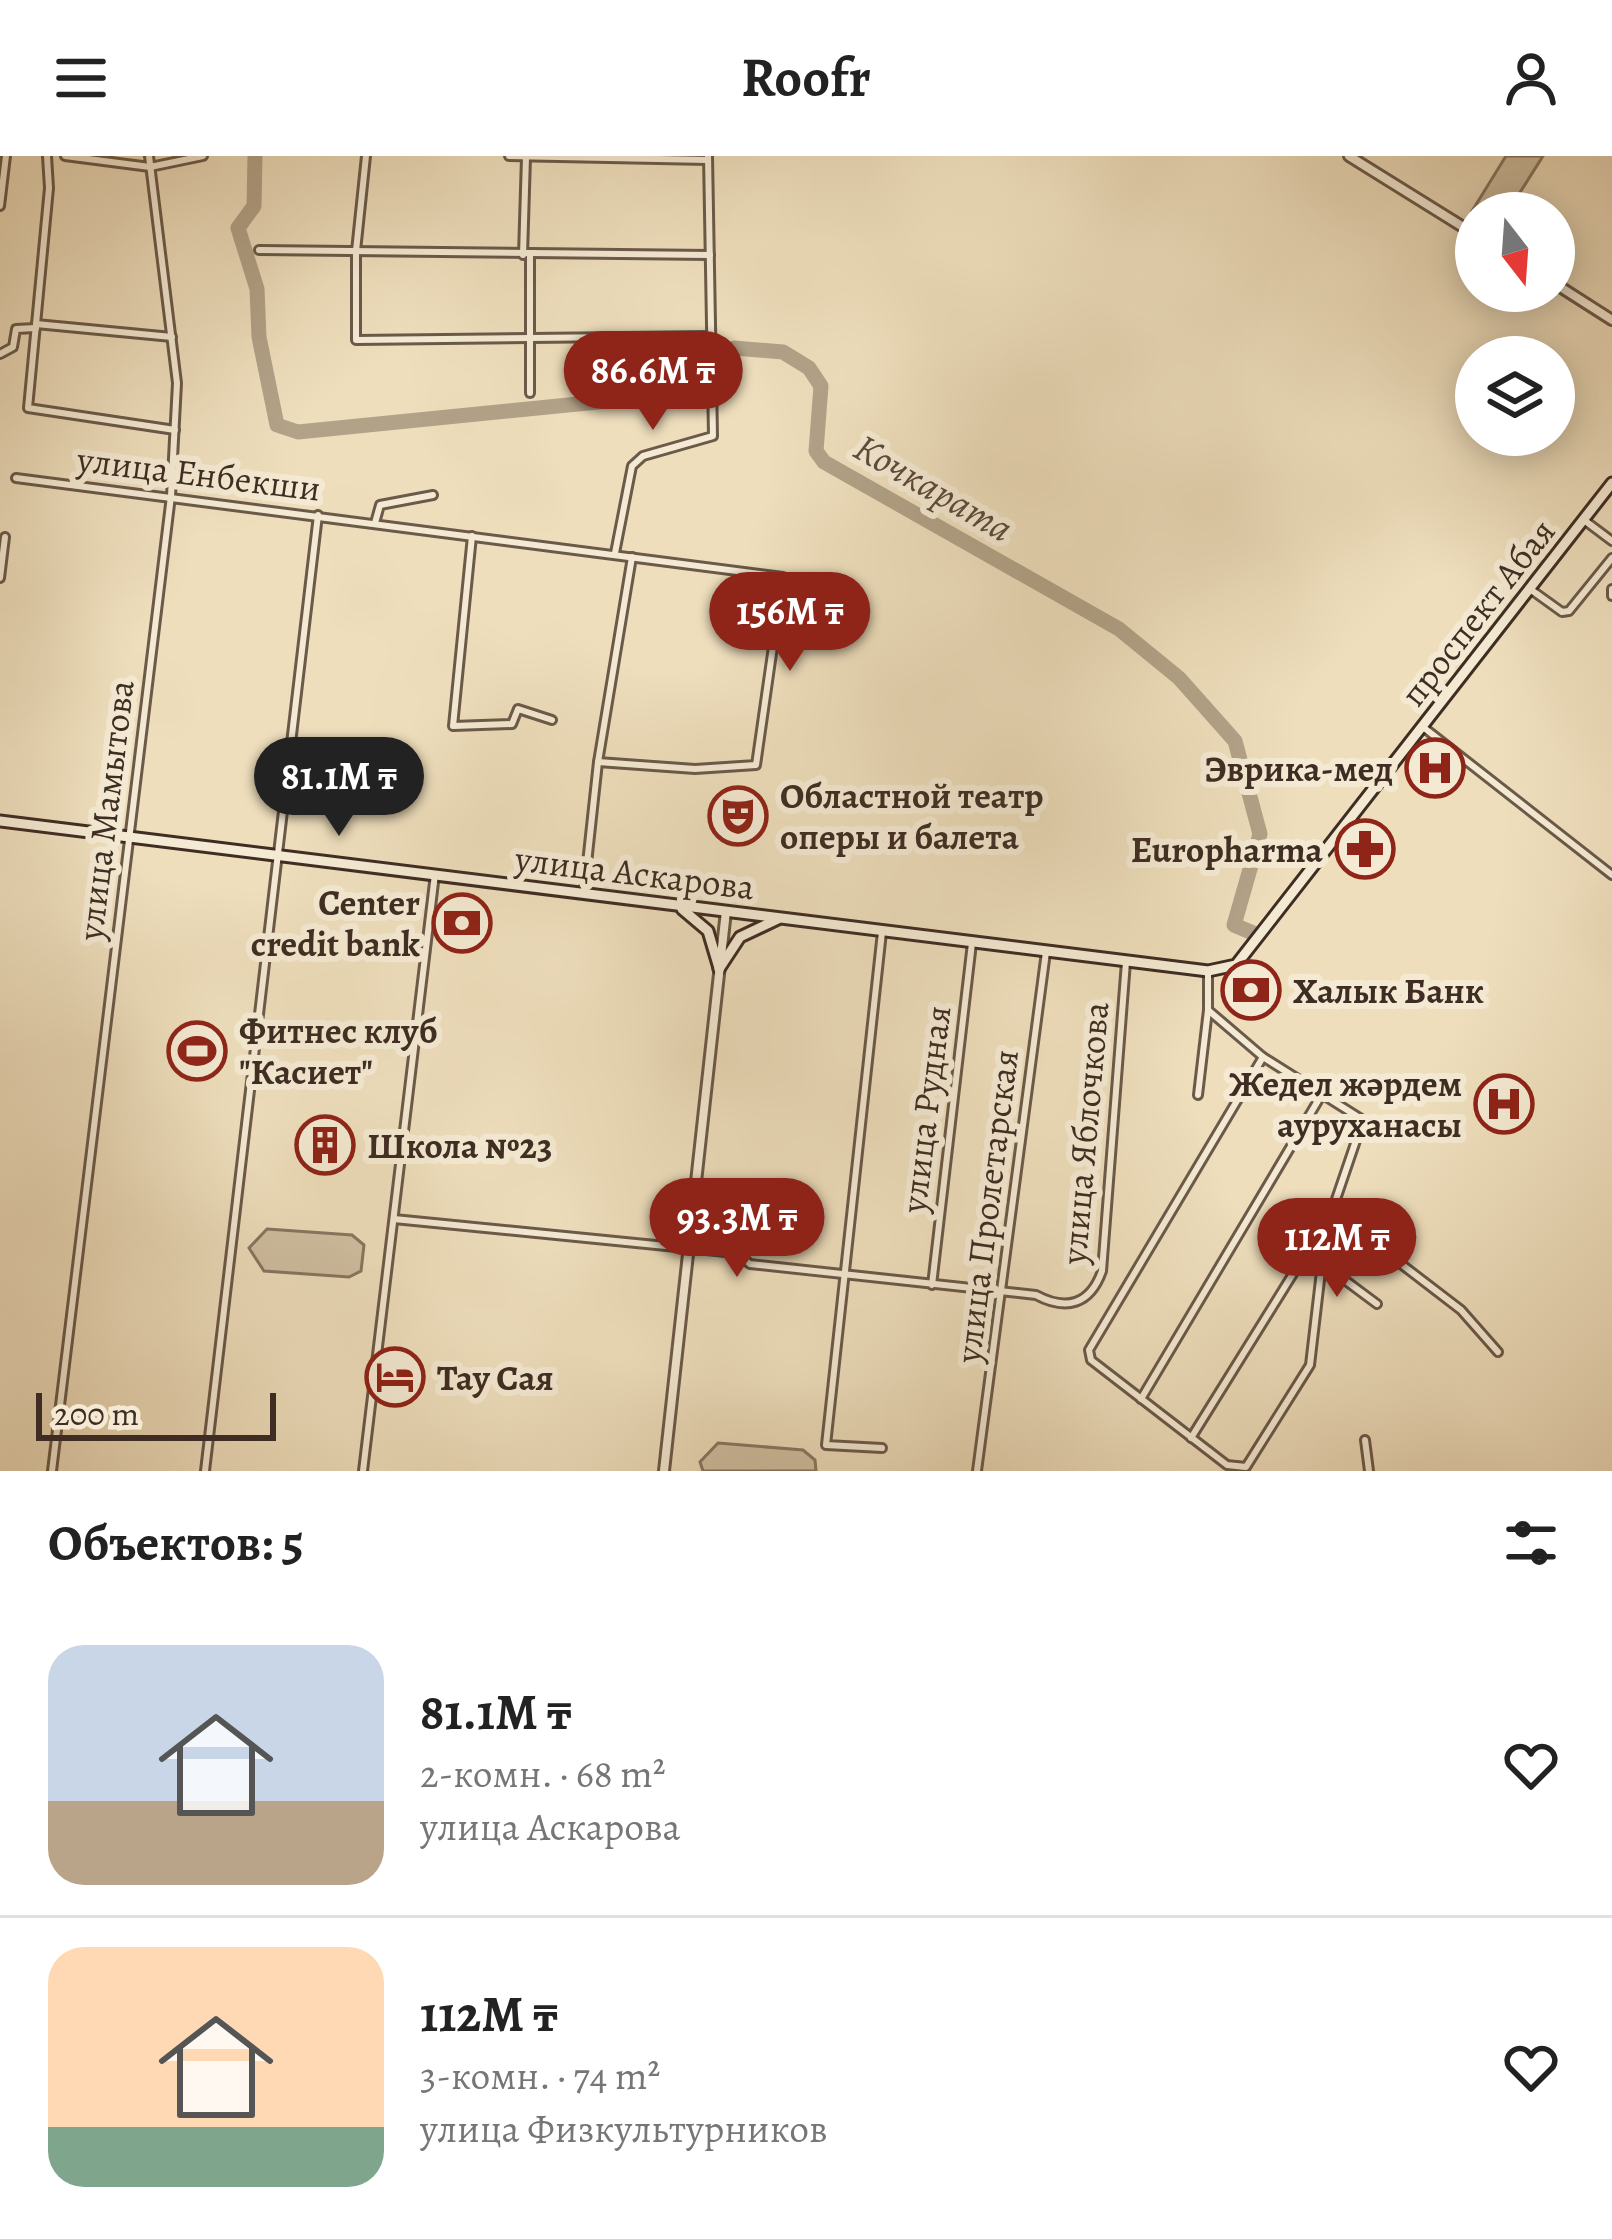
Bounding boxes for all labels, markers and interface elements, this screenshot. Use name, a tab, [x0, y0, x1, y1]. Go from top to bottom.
text: Roofr	[741, 41, 871, 115]
icon: menu	[48, 45, 114, 111]
icon: person	[1498, 45, 1564, 111]
north arrow	[1455, 192, 1575, 312]
map controls	[1455, 192, 1575, 456]
pin: 86.6M ₸	[542, 331, 764, 433]
button: layers	[1455, 336, 1575, 456]
text: 86.6M ₸	[591, 343, 715, 396]
water label: Кочкарата	[844, 421, 1023, 554]
street label: улица Енбекши	[74, 434, 323, 513]
street label: проспект Абая	[1389, 508, 1566, 716]
pin: 156M ₸	[692, 572, 888, 674]
text: 156M ₸	[736, 584, 844, 637]
street label: улица Мамытова	[65, 677, 146, 944]
pin: 81.1M ₸	[228, 737, 450, 839]
hospital icon: Эврика-мед	[1404, 737, 1466, 799]
place label: Эврика-мед	[1204, 744, 1393, 793]
text: 81.1M ₸	[281, 749, 397, 802]
place label: Областной театр оперы и балета	[780, 771, 1044, 861]
theatre icon: Областной театр оперы и балета	[707, 785, 769, 847]
pharmacy icon: Europharma	[1334, 818, 1396, 880]
place label: Europharma	[1131, 825, 1324, 874]
street label: улица Аскарова	[512, 833, 758, 912]
place label: Center credit bank	[251, 878, 420, 968]
bank icon: Center credit bank	[431, 892, 493, 954]
bank icon: Халык Банк	[1220, 959, 1282, 1021]
place label: Халык Банк	[1293, 966, 1484, 1015]
street label: улица Яблочкова	[1049, 999, 1120, 1267]
street label: улица Рудная	[888, 1003, 962, 1216]
place label: Фитнес клуб "Касиет"	[239, 1006, 437, 1096]
sports icon: Фитнес клуб "Касиет"	[166, 1020, 228, 1082]
street label: улица Пролетарская	[943, 1047, 1030, 1366]
place label: Жедел жәрдем ауруханасы	[1229, 1059, 1462, 1149]
hospital icon: Жедел жәрдем ауруханасы	[1473, 1073, 1535, 1135]
building icon: Школа №23	[294, 1114, 356, 1176]
place label: Школа №23	[367, 1121, 552, 1170]
pin: 93.3M ₸	[626, 1178, 848, 1280]
text: 93.3M ₸	[677, 1190, 797, 1243]
pin: 112M ₸	[1239, 1198, 1435, 1300]
text: 112M ₸	[1284, 1210, 1390, 1263]
hotel icon: Тау Сая	[364, 1346, 426, 1408]
place label: Тау Сая	[437, 1353, 554, 1402]
scale bar	[36, 1387, 276, 1440]
text: 200 m	[54, 1391, 139, 1436]
text: Объектов: 5	[48, 1508, 304, 1578]
icon: filters	[1498, 1510, 1564, 1576]
text: 81.1M ₸	[420, 1677, 572, 1747]
icon: home	[144, 1693, 288, 1837]
icon: heart	[1498, 1732, 1564, 1798]
text: 2-комн. · 68 m²	[420, 1747, 666, 1800]
text: улица Аскарова	[420, 1800, 681, 1853]
text: 112M ₸	[420, 1979, 558, 2049]
icon: home	[144, 1995, 288, 2139]
icon: heart	[1498, 2034, 1564, 2100]
text: 3-комн. · 74 m²	[420, 2049, 660, 2102]
text: улица Физкультурников	[420, 2102, 827, 2155]

